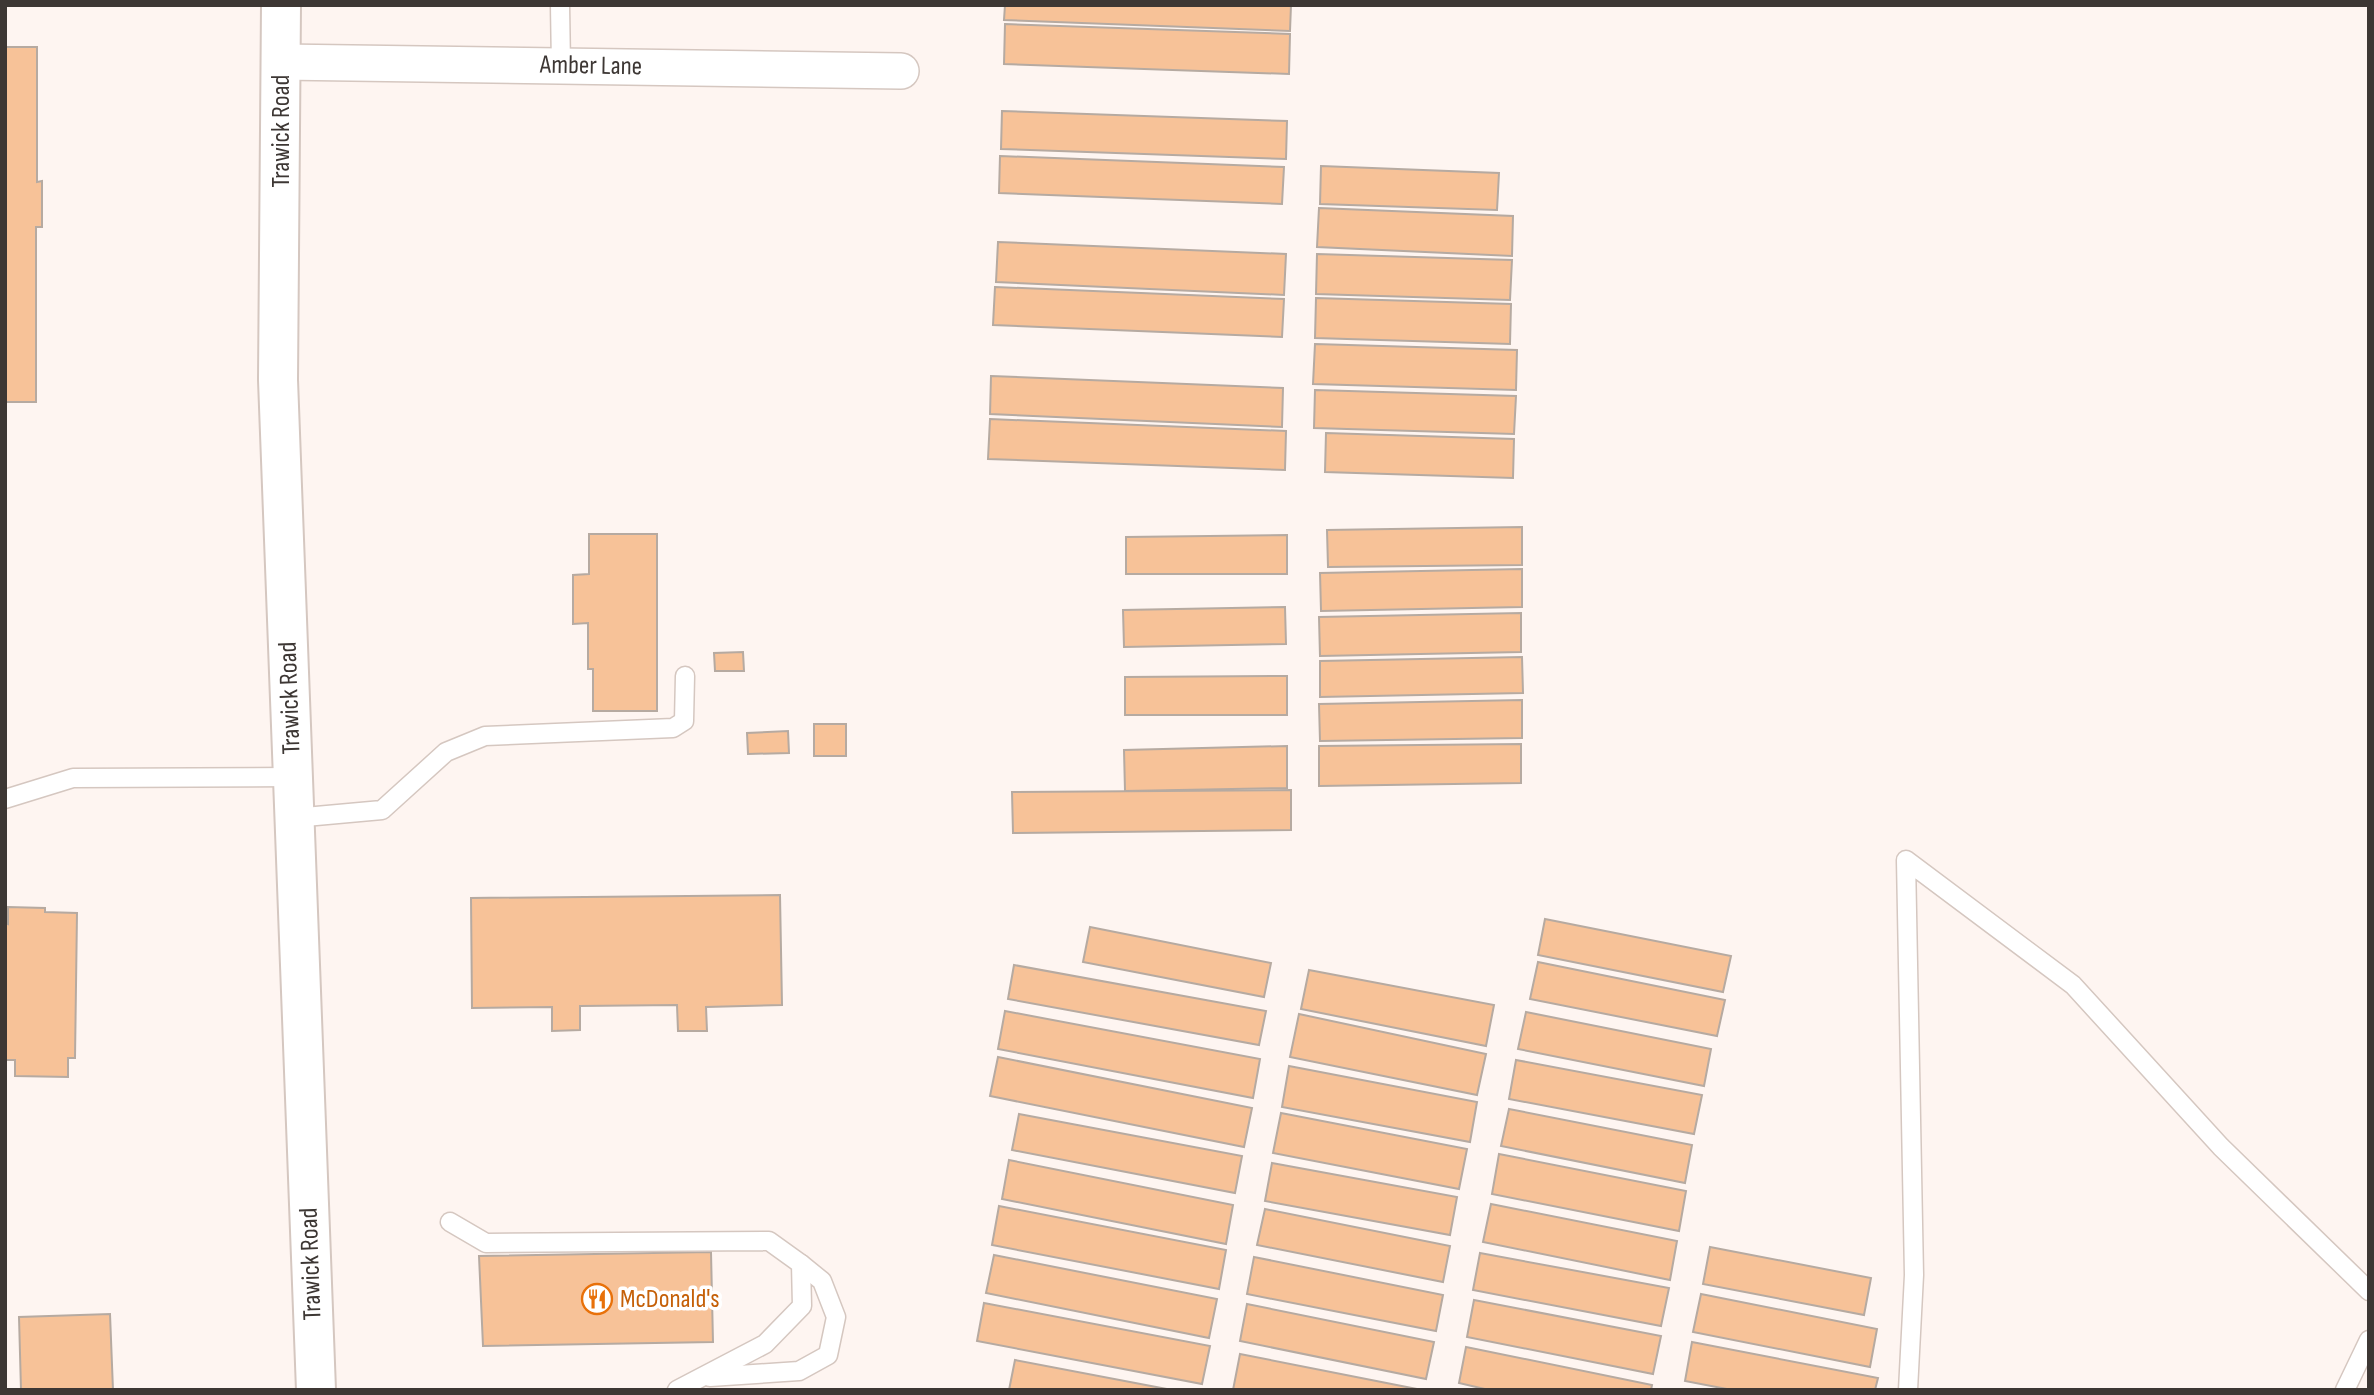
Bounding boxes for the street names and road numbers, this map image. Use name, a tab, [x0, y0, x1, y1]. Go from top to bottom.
street label: Amber Lane	[539, 50, 642, 82]
street label: Trawick Road	[266, 75, 297, 187]
street label: Trawick Road	[273, 641, 307, 755]
street label: Trawick Road	[294, 1207, 328, 1321]

